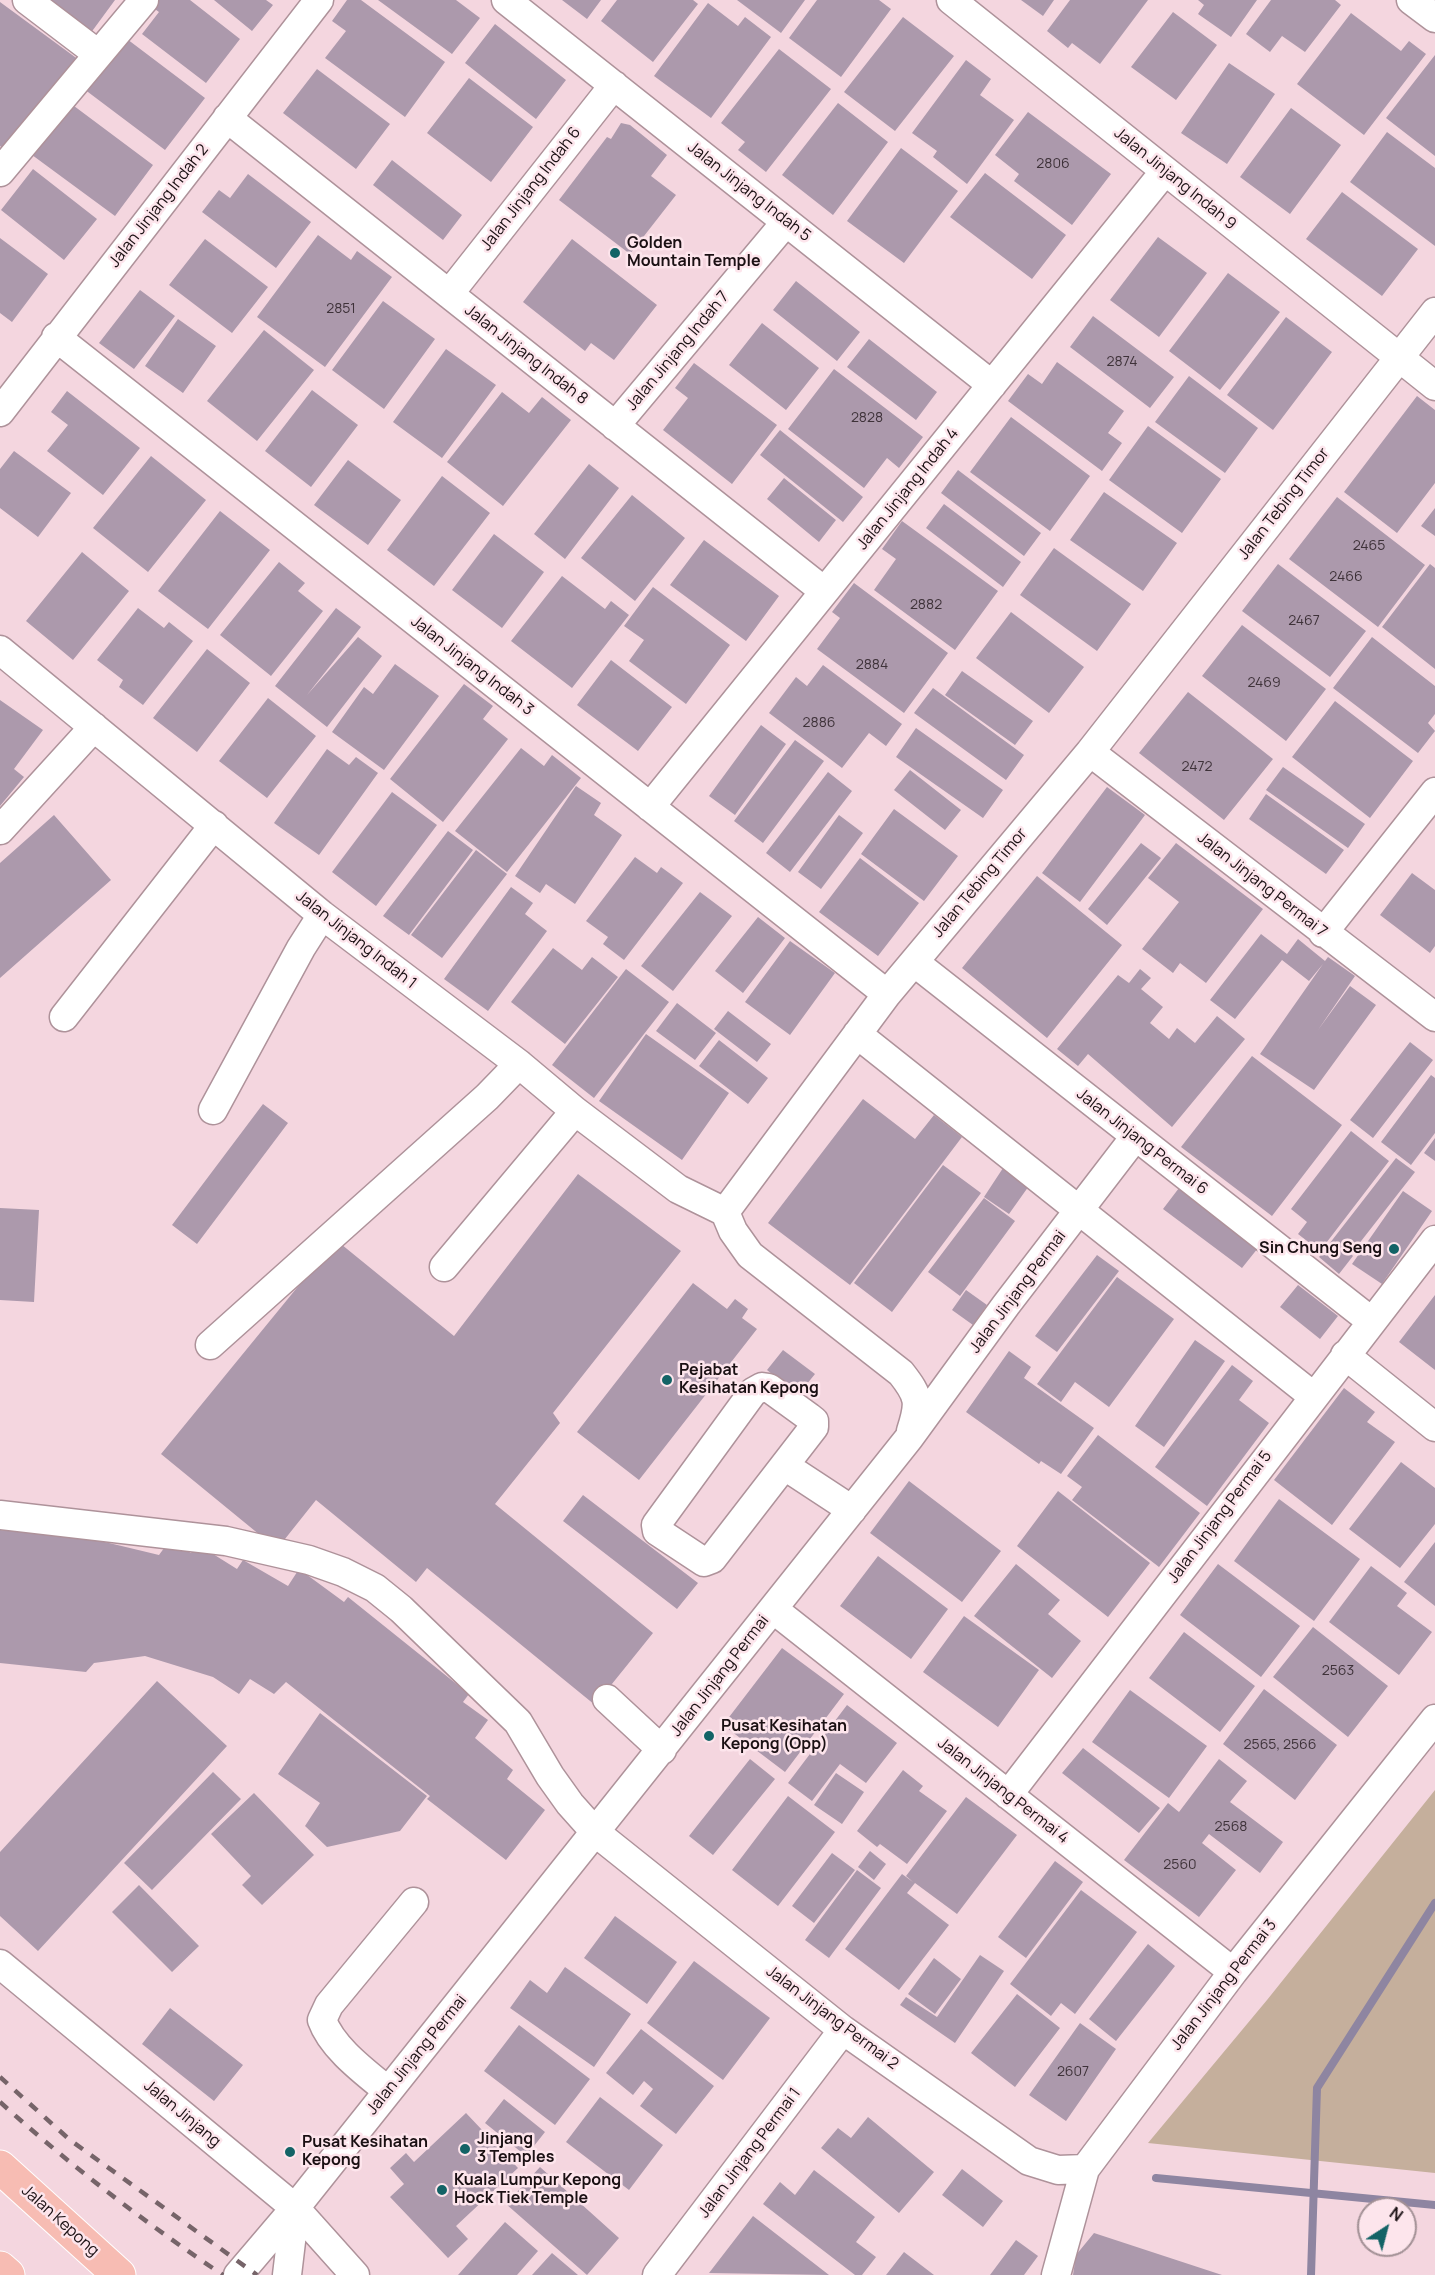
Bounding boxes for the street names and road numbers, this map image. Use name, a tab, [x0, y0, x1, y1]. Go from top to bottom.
street label: Jalan Jinjang Indah 6	[477, 123, 585, 255]
street label: Jalan Jinjang Indah 9	[1110, 124, 1240, 234]
street label: Jalan Jinjang Indah 5	[684, 138, 814, 246]
street label: Jalan Jinjang Indah 2	[105, 141, 213, 271]
street label: Jalan Jinjang Indah 7	[623, 288, 733, 414]
street label: Jalan Jinjang Indah 8	[461, 301, 591, 409]
street label: Jalan Jinjang Indah 4	[853, 424, 963, 554]
street label: Jalan Tebing Timor	[1234, 444, 1334, 564]
street label: Jalan Jinjang Indah 3	[407, 612, 537, 720]
street label: Jalan Tebing Timor	[929, 824, 1031, 942]
street label: Jalan Jinjang Permai 7	[1193, 828, 1331, 942]
street label: Jalan Jinjang Indah 1	[292, 887, 420, 993]
street label: Jalan Jinjang Permai 6	[1072, 1085, 1212, 1199]
street label: Jalan Jinjang Permai	[966, 1227, 1070, 1357]
street label: Jalan Jinjang Permai 5	[1164, 1447, 1276, 1587]
street label: Jalan Jinjang Permai	[667, 1612, 773, 1740]
street label: Jalan Jinjang Permai 4	[934, 1734, 1072, 1848]
street label: Jalan Jinjang Permai 3	[1167, 1916, 1281, 2054]
street label: Jalan Jinjang Permai 2	[762, 1962, 902, 2074]
street label: Jalan Jinjang Permai	[363, 1991, 471, 2119]
street label: Jalan Jinjang	[140, 2076, 224, 2152]
street label: Jalan Jinjang Permai 1	[695, 2084, 805, 2222]
street label: Jalan Kepong	[17, 2181, 103, 2261]

